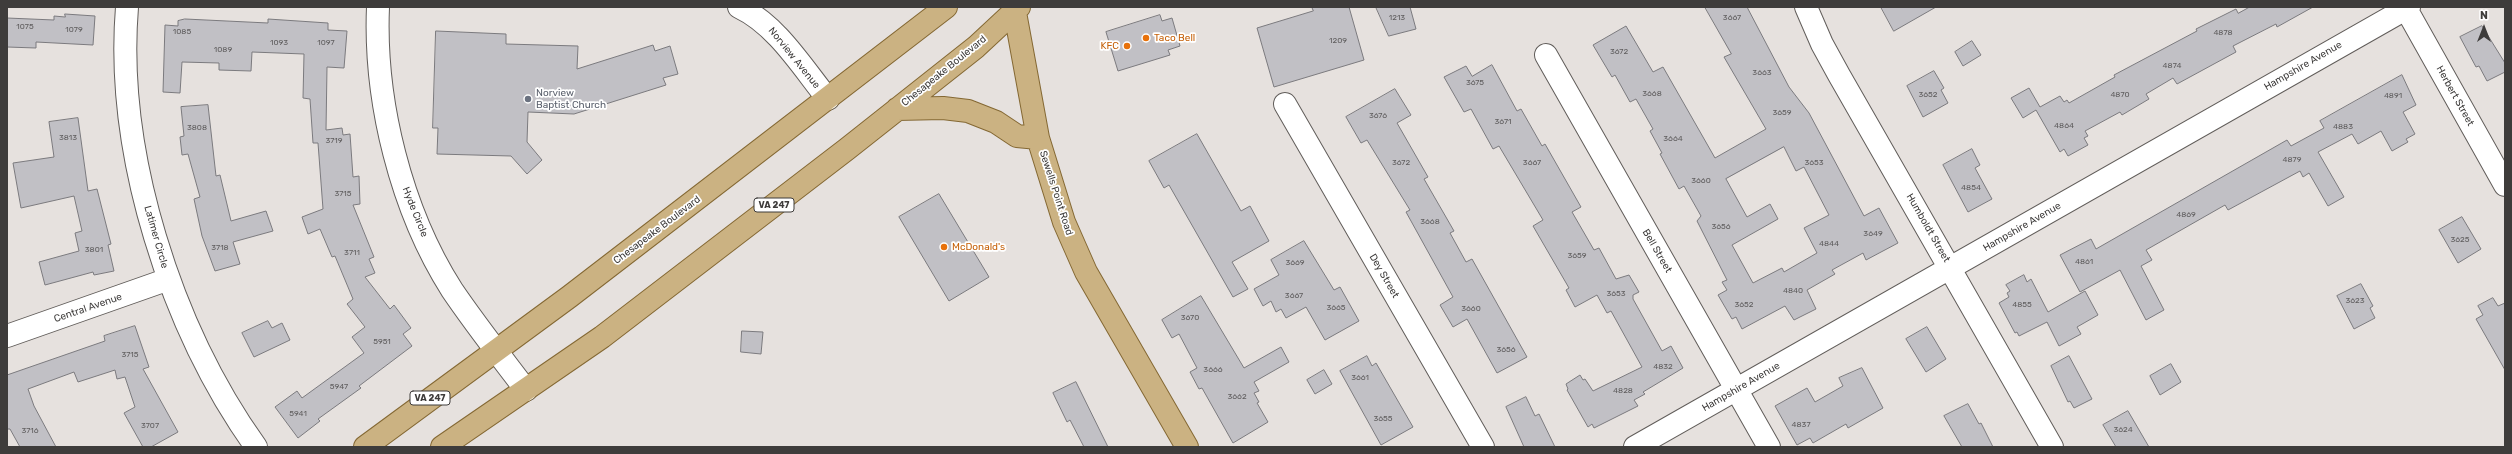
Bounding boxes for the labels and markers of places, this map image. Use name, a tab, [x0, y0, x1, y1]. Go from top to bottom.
place label: Taco Bell	[1154, 32, 1195, 44]
marker: Taco Bell	[1141, 33, 1151, 43]
place label: KFC	[1101, 40, 1119, 52]
marker: KFC	[1122, 41, 1132, 51]
place label: Norview Baptist Church	[536, 87, 606, 110]
marker: Norview Baptist Church	[523, 94, 533, 104]
place label: McDonald's	[952, 241, 1005, 253]
marker: McDonald's	[939, 242, 949, 252]

